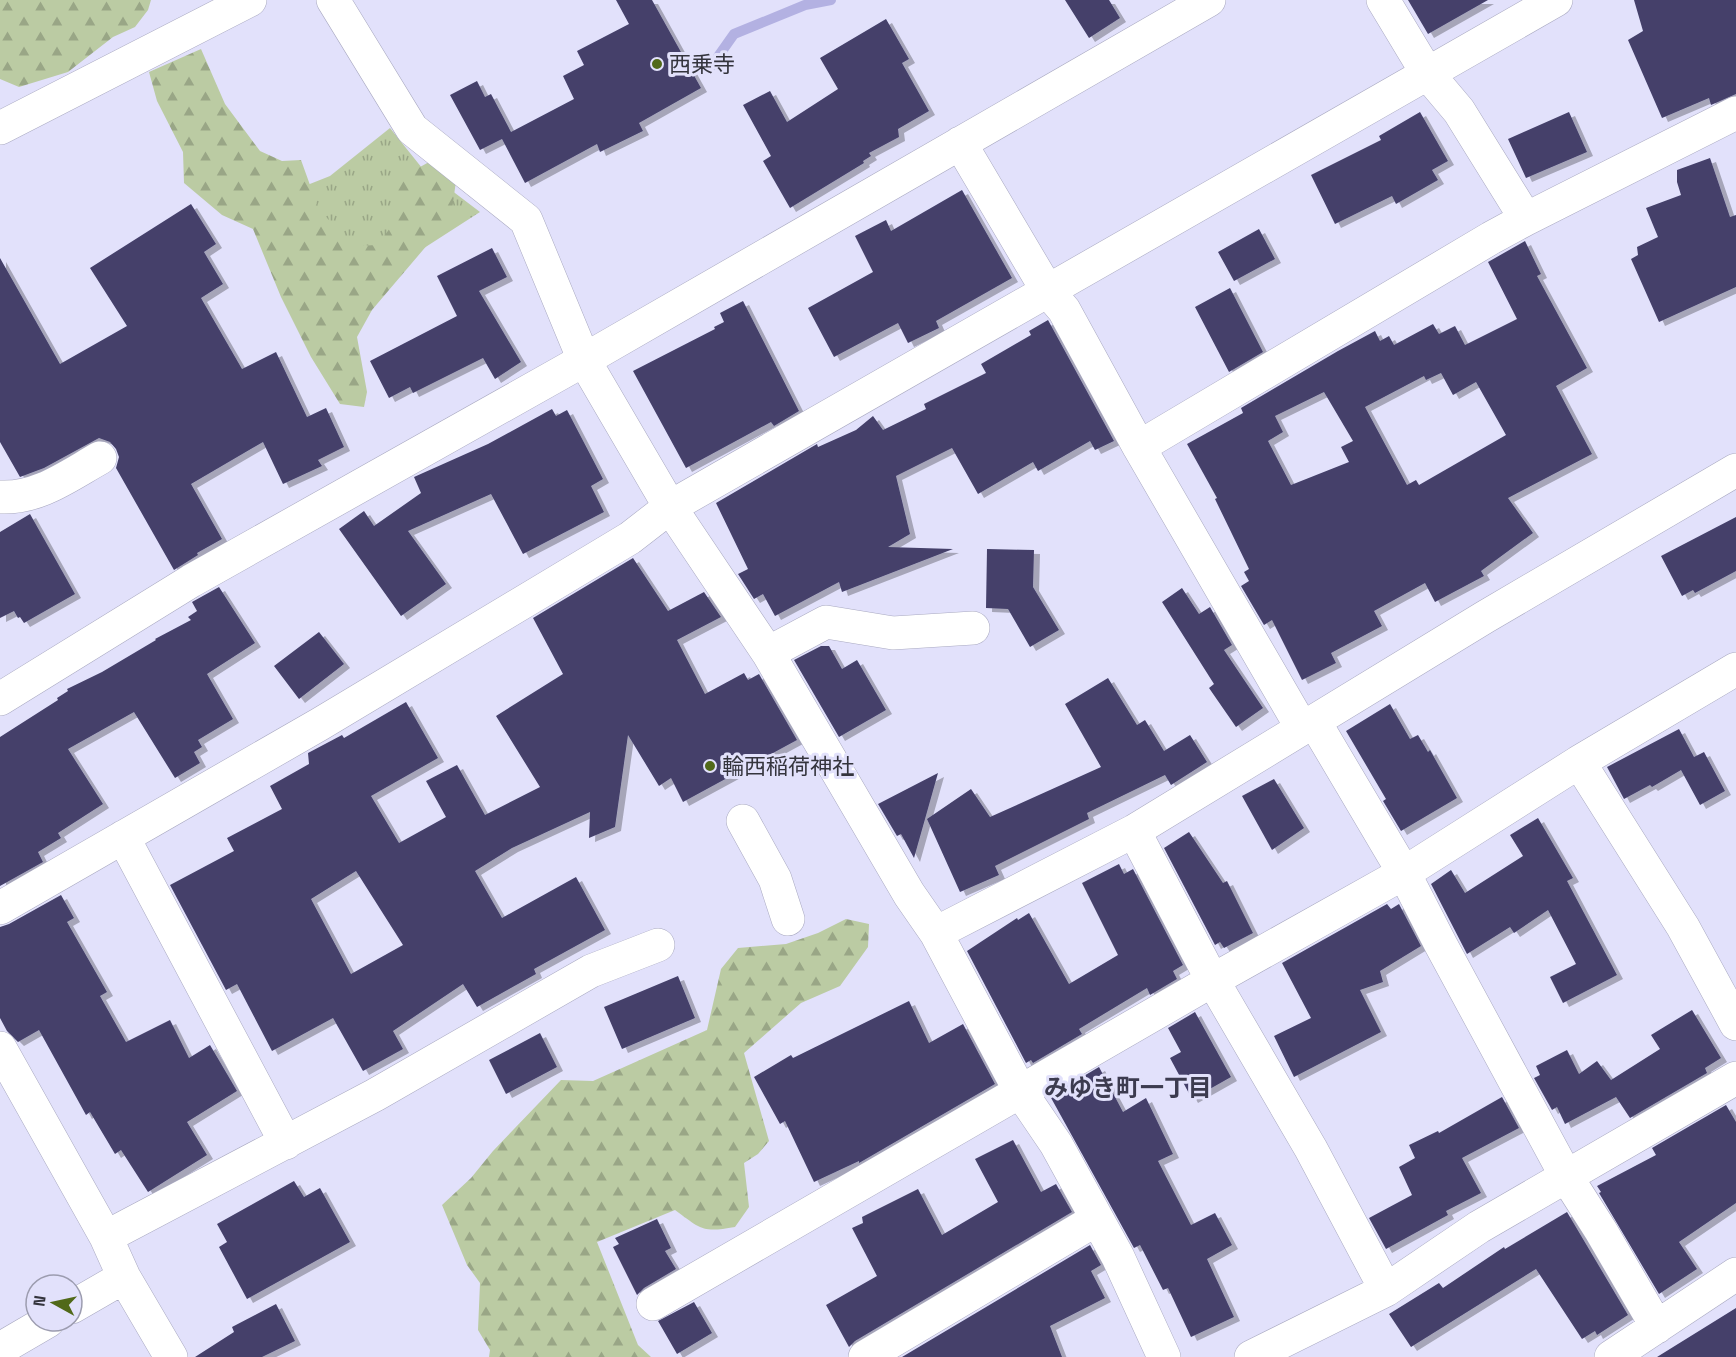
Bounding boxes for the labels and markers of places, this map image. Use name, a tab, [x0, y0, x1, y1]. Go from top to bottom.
place label: 西乗寺	[669, 50, 735, 78]
marker: 西乗寺	[650, 57, 664, 71]
place label: 輪西稲荷神社	[722, 752, 854, 780]
marker: 輪西稲荷神社	[703, 759, 717, 773]

